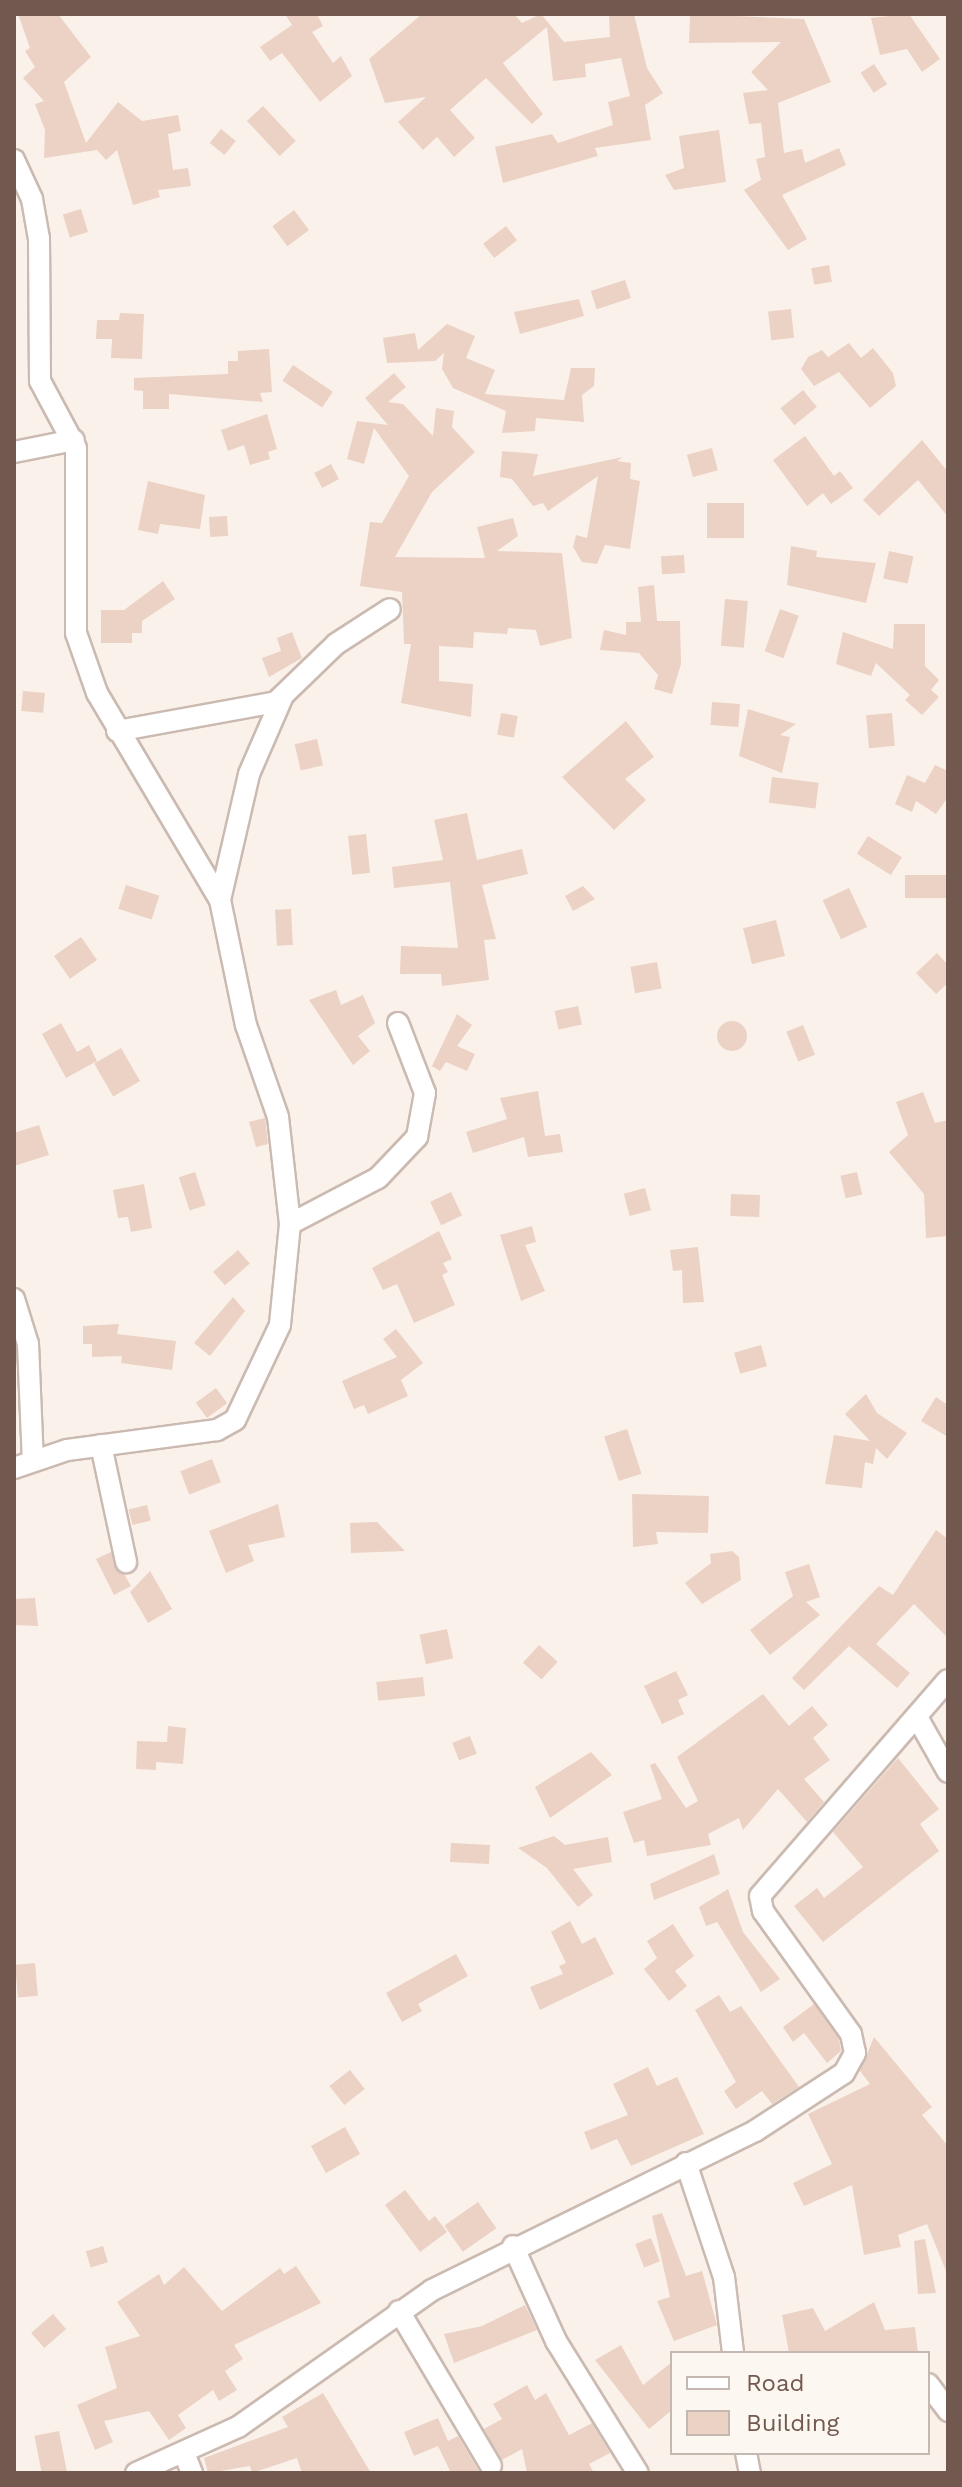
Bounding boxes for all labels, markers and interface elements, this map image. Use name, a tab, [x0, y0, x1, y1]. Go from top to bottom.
legend	[670, 2351, 930, 2455]
text: Road	[746, 2369, 805, 2397]
text: Building	[746, 2409, 839, 2437]

